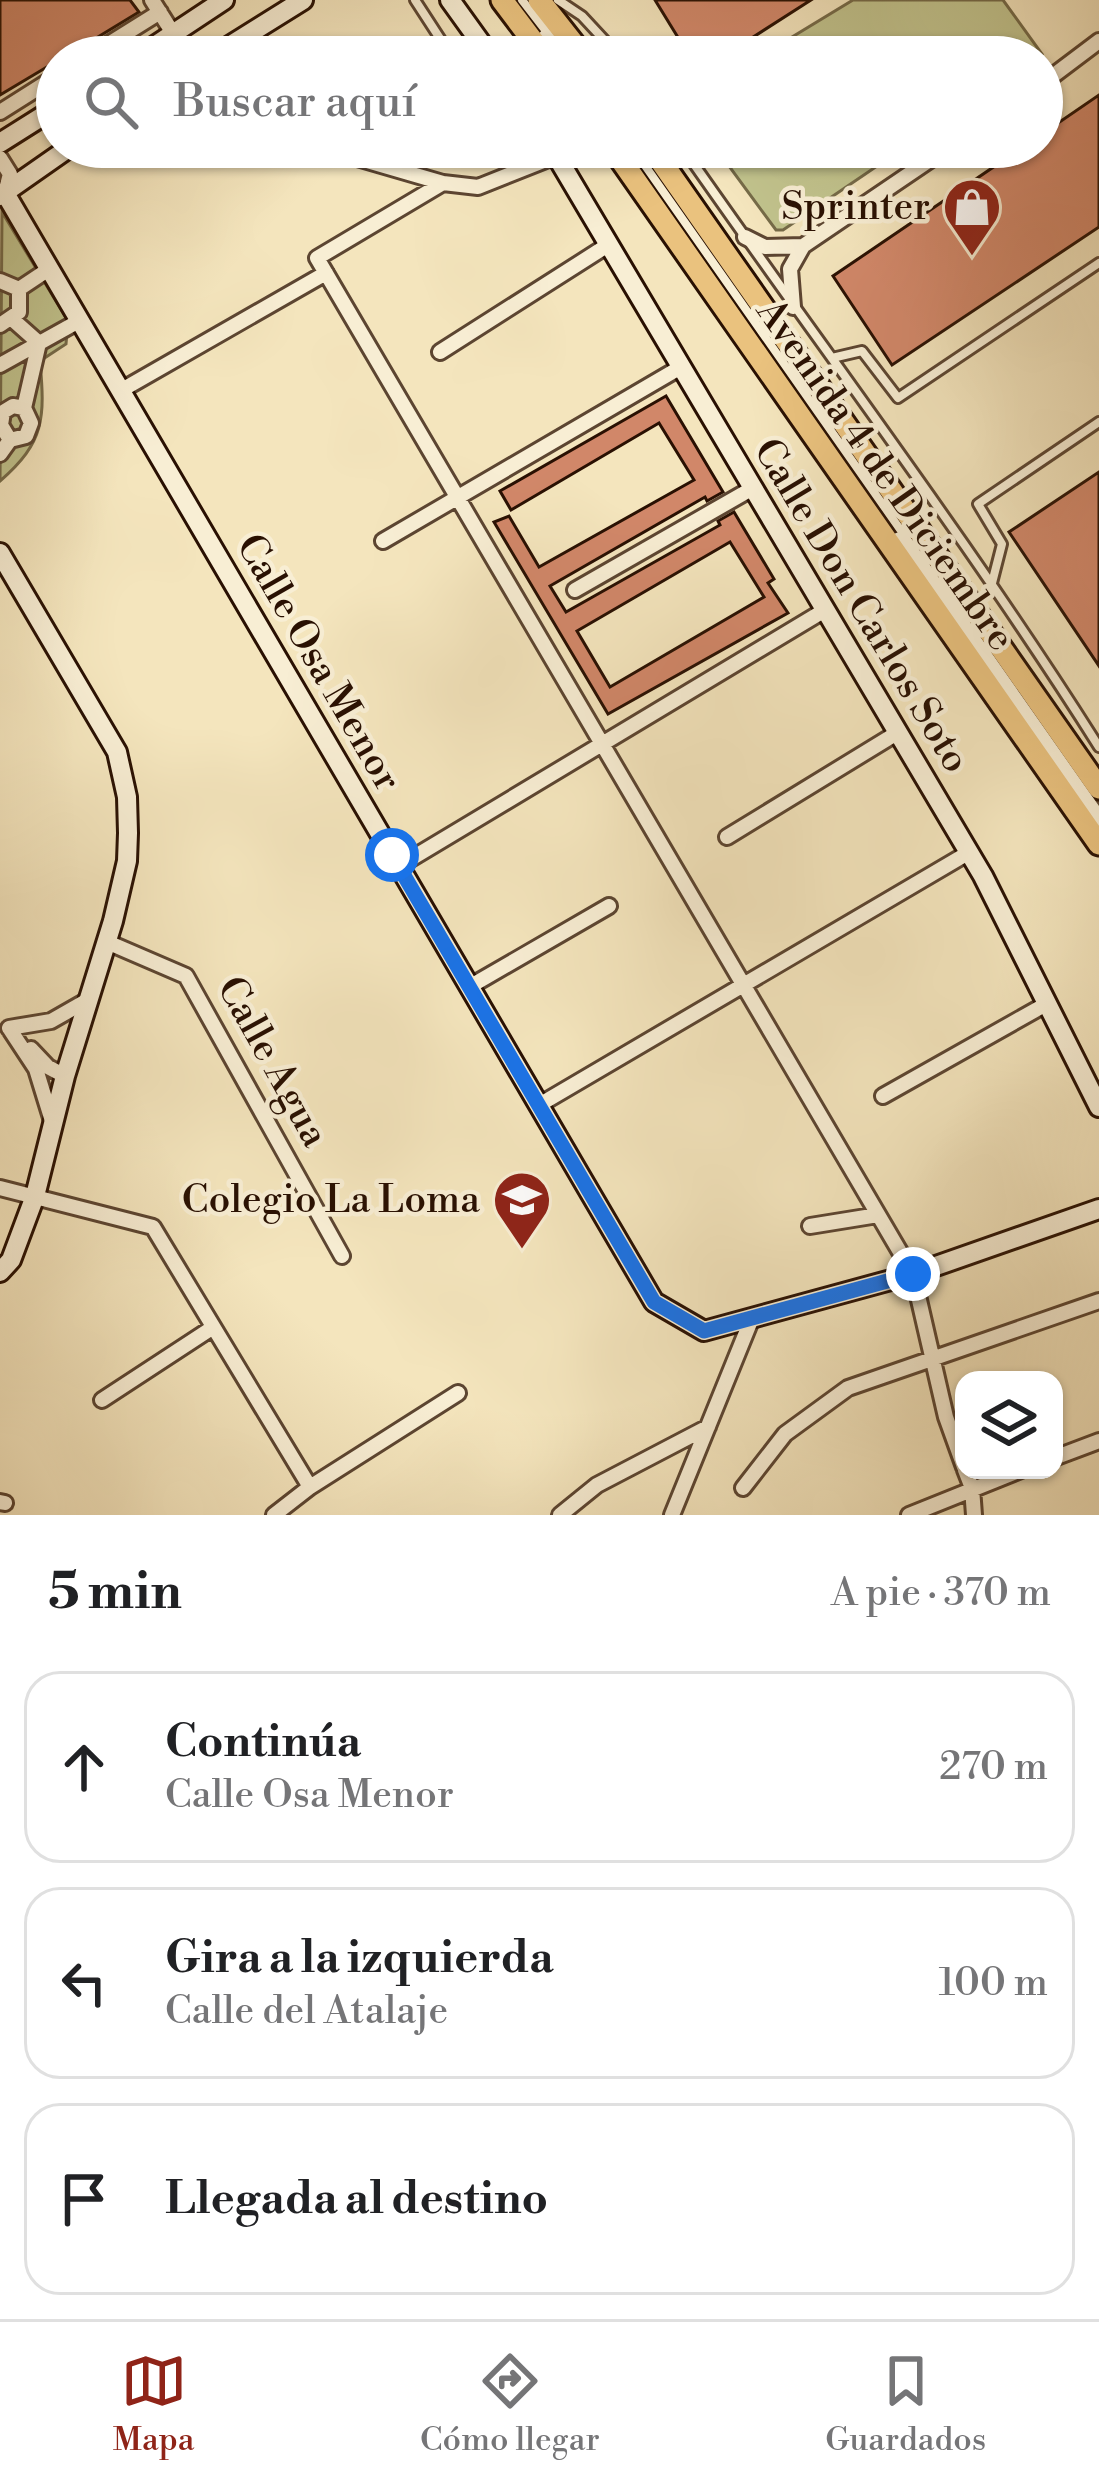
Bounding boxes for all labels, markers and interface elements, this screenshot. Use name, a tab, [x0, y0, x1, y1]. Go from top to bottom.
search box	[36, 36, 1063, 168]
icon: search	[78, 69, 144, 135]
text: Buscar aquí	[174, 74, 416, 131]
shop icon: Sprinter	[941, 176, 1003, 258]
place label: Sprinter	[781, 183, 930, 232]
street label: Avenida 4 de Diciembre	[744, 289, 1025, 660]
street label: Calle Don Carlos Soto	[742, 430, 980, 782]
street label: Calle Osa Menor	[225, 526, 411, 800]
route start	[365, 828, 419, 882]
street label: Calle Agua	[205, 968, 339, 1156]
school or university icon: Colegio La Loma	[491, 1169, 553, 1251]
place label: Colegio La Loma	[182, 1176, 480, 1225]
route end	[886, 1247, 940, 1301]
map controls	[955, 1371, 1063, 1479]
button: layers	[955, 1371, 1063, 1479]
text: 5 min	[48, 1561, 182, 1625]
text: A pie · 370 m	[831, 1569, 1051, 1618]
text: Continúa	[165, 1714, 361, 1771]
icon: ahead	[51, 1734, 117, 1800]
text: 270 m	[939, 1743, 1048, 1792]
text: Calle Osa Menor	[165, 1771, 454, 1820]
text: Gira a la izquierda	[165, 1930, 554, 1987]
icon: left	[51, 1950, 117, 2016]
text: 100 m	[939, 1959, 1048, 2008]
text: Calle del Atalaje	[165, 1987, 448, 2036]
icon: arrive	[51, 2166, 117, 2232]
text: Llegada al destino	[165, 2171, 548, 2228]
tab: Mapa	[113, 2348, 194, 2461]
tab: Cómo llegar	[420, 2348, 600, 2461]
tab: Guardados	[825, 2348, 986, 2461]

